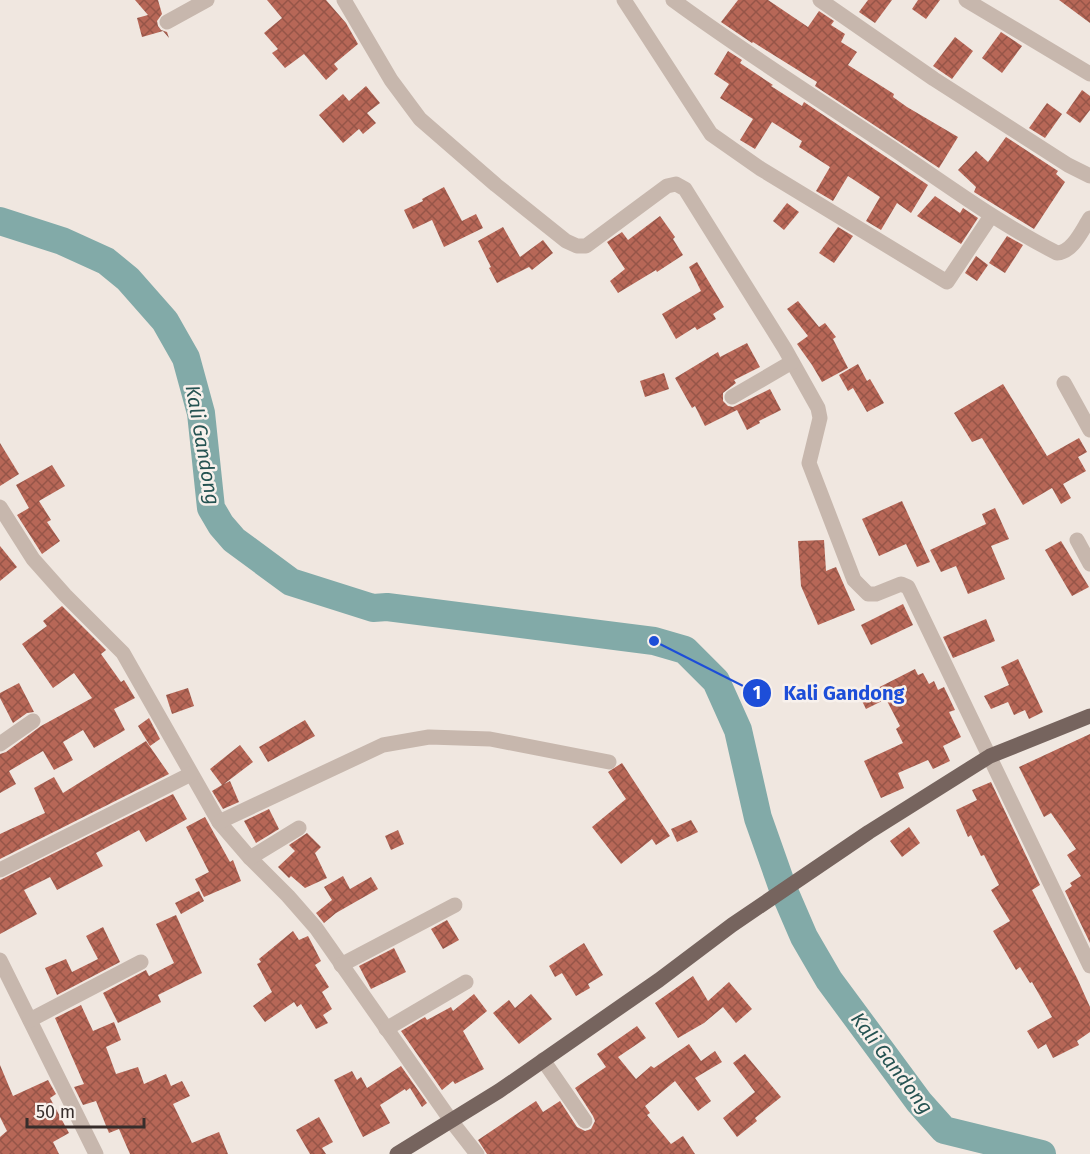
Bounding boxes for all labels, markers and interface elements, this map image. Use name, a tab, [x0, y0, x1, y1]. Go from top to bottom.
water label: Kali Gandong	[181, 383, 225, 507]
callout: Kali Gandong	[742, 674, 917, 712]
text: Kali Gandong	[783, 681, 906, 705]
text: 1	[753, 682, 761, 704]
water label: Kali Gandong	[846, 1007, 938, 1119]
scale bar	[27, 1091, 144, 1129]
text: 50 m	[36, 1101, 75, 1123]

